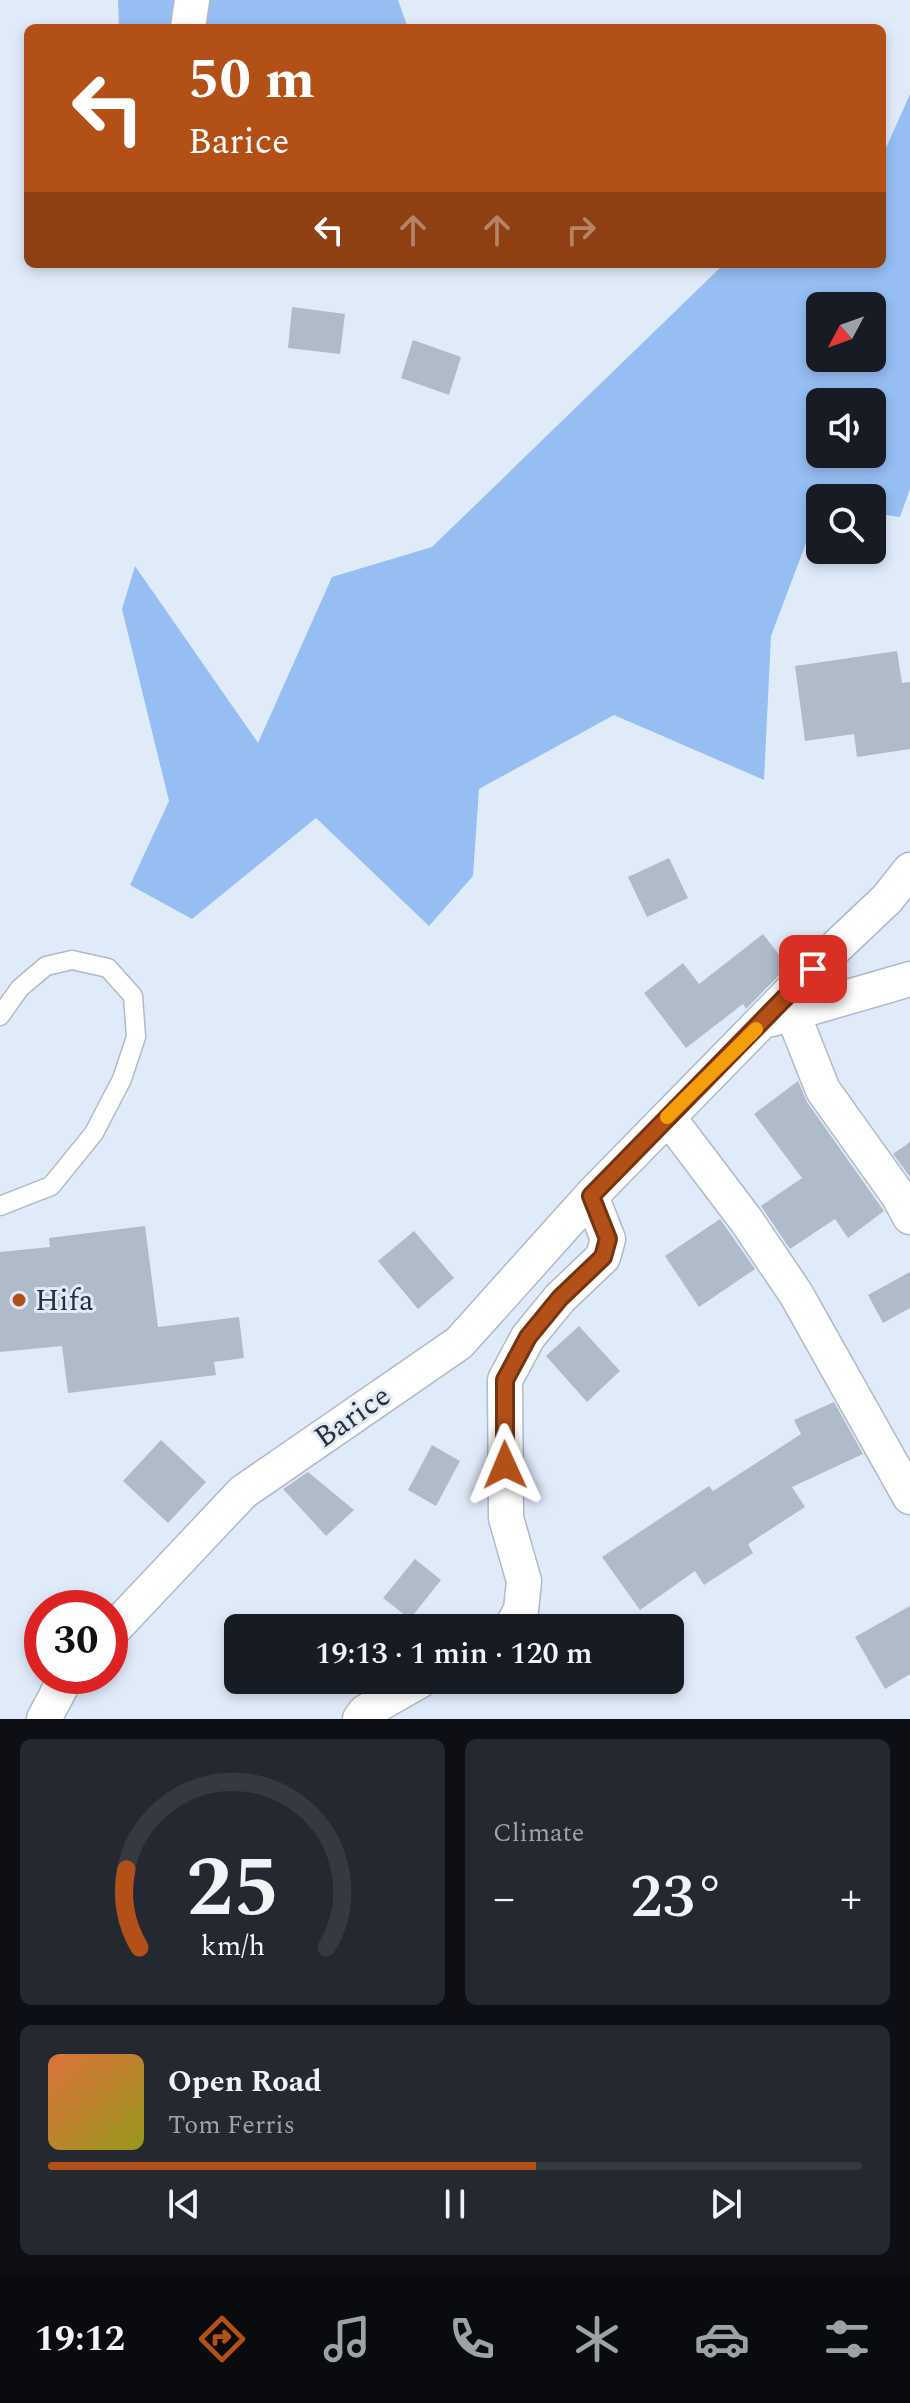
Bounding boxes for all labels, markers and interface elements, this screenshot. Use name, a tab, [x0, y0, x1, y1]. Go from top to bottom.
text: 50 m	[188, 38, 315, 123]
icon: left	[56, 56, 160, 160]
text: Barice	[188, 115, 290, 170]
icon: left	[307, 208, 351, 252]
icon: ahead	[391, 208, 435, 252]
icon: ahead	[475, 208, 519, 252]
icon: right	[559, 208, 603, 252]
north arrow	[806, 292, 886, 372]
map controls	[806, 292, 886, 564]
button: sound	[806, 388, 886, 468]
button: search	[806, 484, 886, 564]
pin	[779, 935, 847, 1003]
icon: arrive	[791, 947, 835, 991]
place label: Hifa	[35, 1278, 94, 1324]
marker: Hifa	[10, 1291, 28, 1309]
street label: Barice	[305, 1374, 400, 1460]
position arrow	[463, 1423, 547, 1507]
speed limit sign: 30	[24, 1590, 128, 1694]
text: 19:13 · 1 min · 120 m	[315, 1631, 593, 1677]
text: Climate	[493, 1813, 584, 1853]
text: 25	[186, 1826, 279, 1953]
text: 23°	[630, 1852, 725, 1944]
text: −	[493, 1865, 515, 1932]
text: +	[840, 1865, 862, 1932]
text: km/h	[200, 1925, 265, 1968]
text: Open Road	[168, 2059, 322, 2105]
text: Tom Ferris	[168, 2105, 295, 2145]
icon: previous	[162, 2182, 206, 2226]
icon: pause	[433, 2182, 477, 2226]
icon: next	[704, 2182, 748, 2226]
icon: directions	[194, 2311, 250, 2367]
icon: music	[319, 2311, 375, 2367]
icon: phone	[444, 2311, 500, 2367]
icon: climate	[569, 2311, 625, 2367]
icon: car	[694, 2311, 750, 2367]
icon: filters	[819, 2311, 875, 2367]
text: 19:12	[35, 2312, 125, 2367]

